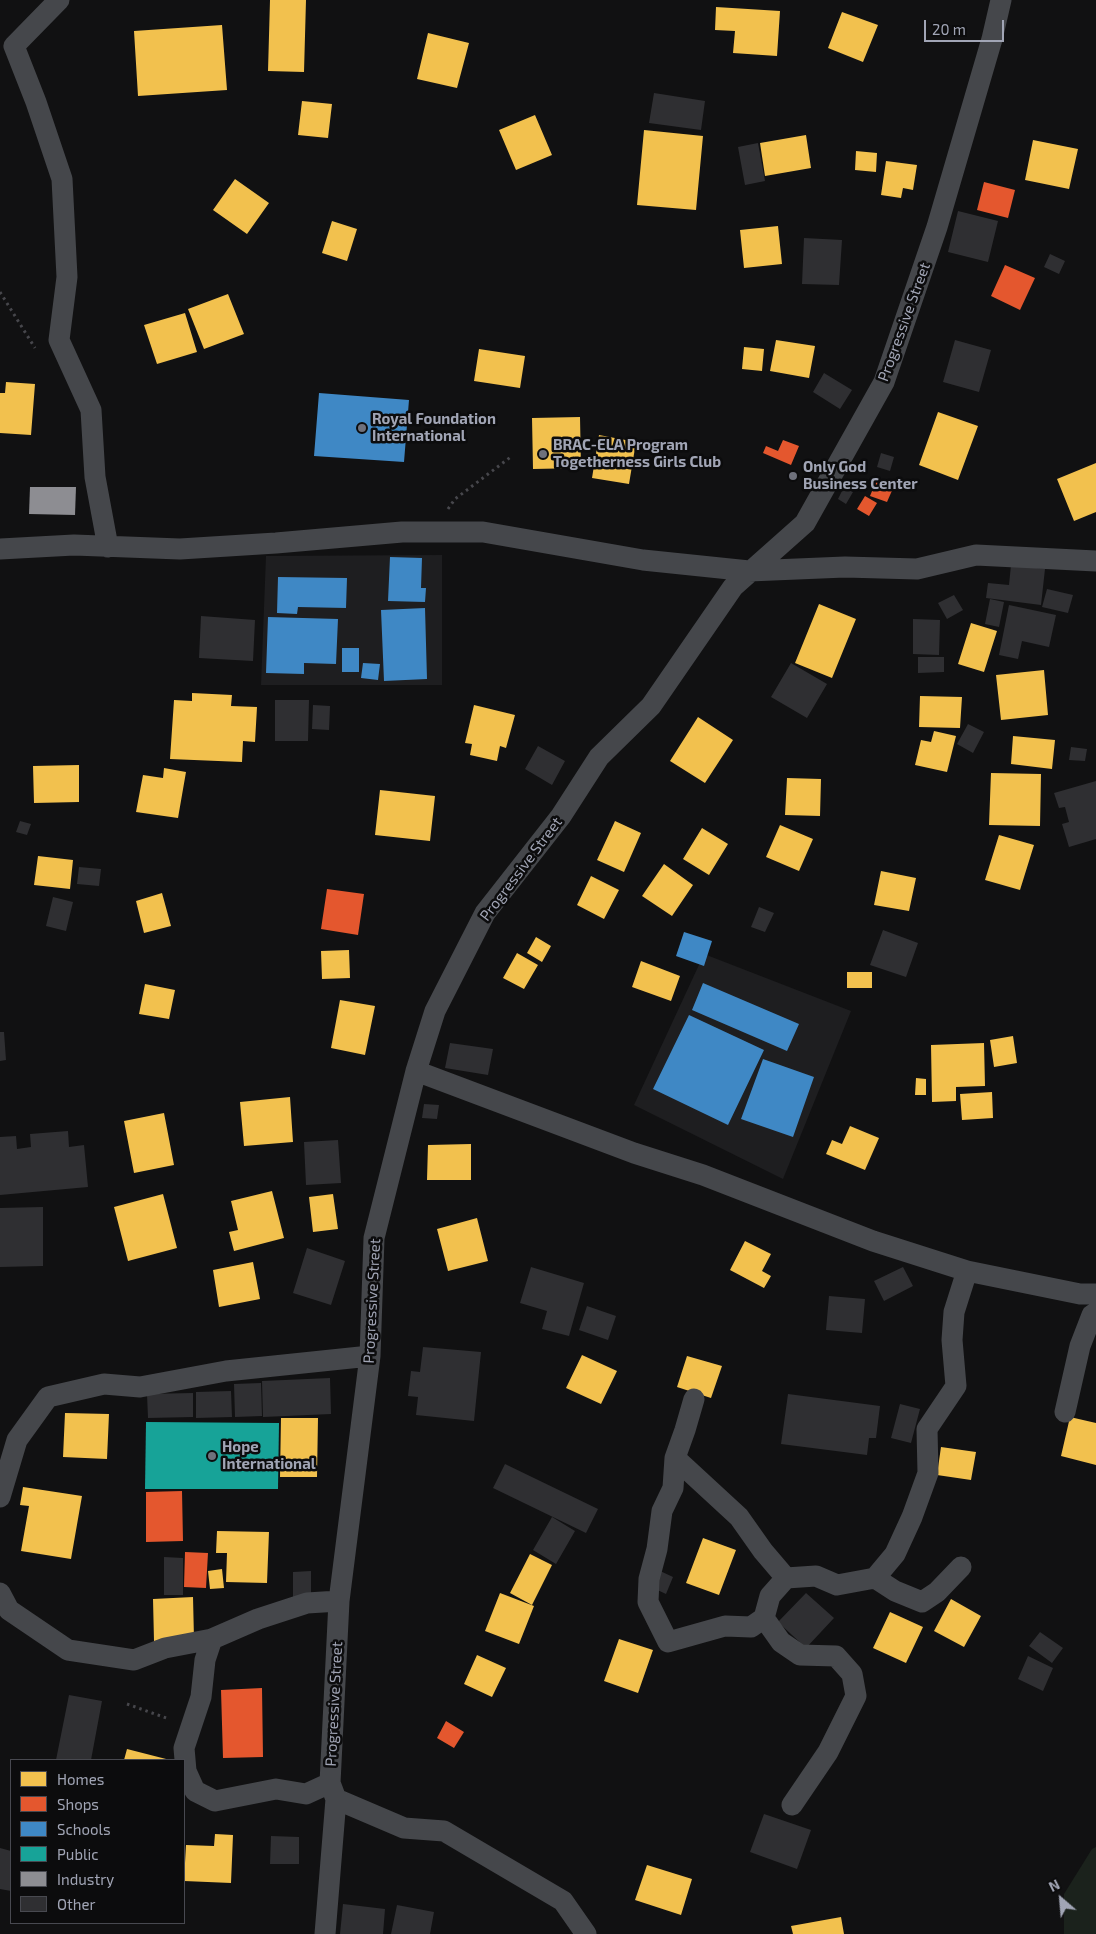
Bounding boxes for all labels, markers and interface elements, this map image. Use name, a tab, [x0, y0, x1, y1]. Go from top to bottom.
scale bar	[926, 10, 1006, 42]
text: 20 m	[932, 20, 966, 38]
street label: Progressive Street	[874, 260, 934, 384]
place label: Royal Foundation International	[372, 410, 496, 445]
marker: Royal Foundation International	[356, 422, 368, 434]
place label: BRAC-ELA Program Togetherness Girls Club	[553, 436, 721, 471]
marker: BRAC-ELA Program Togetherness Girls Club	[537, 448, 549, 460]
place label: Only God Business Center	[803, 458, 918, 493]
marker: Only God Business Center	[787, 470, 799, 482]
street label: Progressive Street	[476, 814, 566, 924]
street label: Progressive Street	[360, 1238, 384, 1364]
place label: Hope International	[222, 1438, 316, 1473]
marker: Hope International	[206, 1450, 218, 1462]
street label: Progressive Street	[322, 1641, 346, 1767]
legend	[10, 1759, 185, 1924]
text: Homes	[57, 1770, 104, 1788]
text: Shops	[57, 1795, 99, 1813]
text: Schools	[57, 1820, 111, 1838]
text: Public	[57, 1845, 98, 1863]
text: Industry	[57, 1870, 114, 1888]
north arrow	[1036, 1874, 1086, 1924]
text: N	[1046, 1875, 1062, 1895]
text: Other	[57, 1895, 96, 1913]

